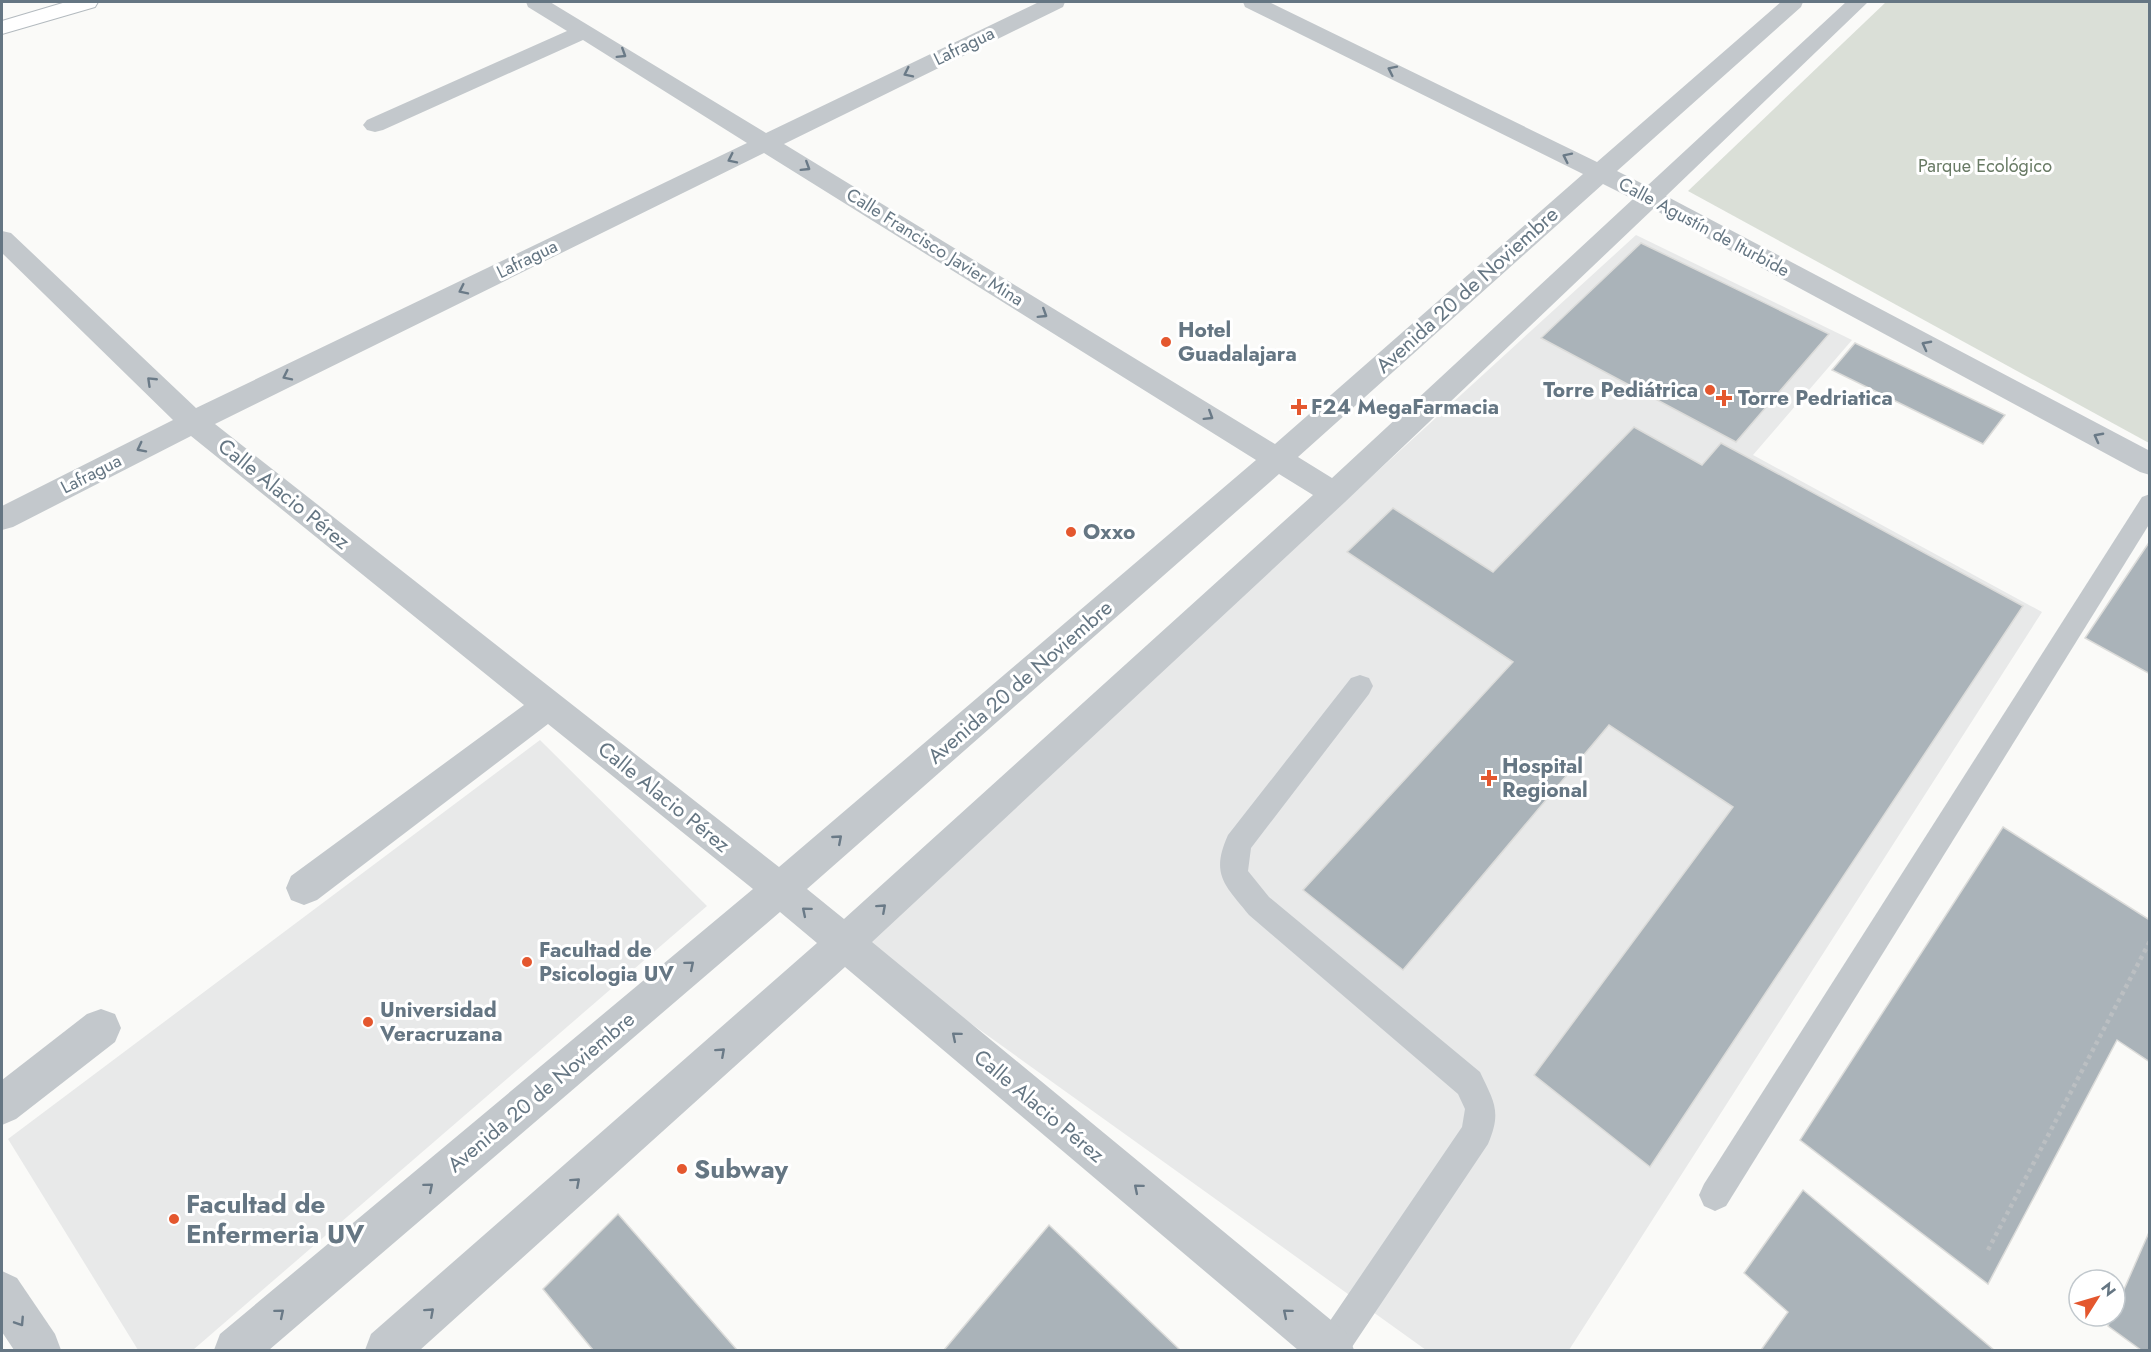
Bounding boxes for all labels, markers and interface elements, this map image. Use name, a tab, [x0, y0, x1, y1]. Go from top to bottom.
street label: Lafragua	[929, 20, 999, 72]
one-way arrow	[616, 47, 626, 59]
one-way arrow	[903, 66, 914, 78]
one-way arrow	[1388, 66, 1399, 78]
one-way arrow	[728, 151, 739, 163]
one-way arrow	[1563, 152, 1574, 164]
park label: Parque Ecológico	[1918, 153, 2052, 179]
one-way arrow	[800, 160, 810, 172]
street label: Calle Agustín de Iturbide	[1614, 171, 1794, 283]
street label: Calle Francisco Javier Mina	[841, 182, 1029, 312]
street label: Avenida 20 de Noviembre	[1369, 200, 1565, 380]
street label: Lafragua	[492, 233, 562, 285]
one-way arrow	[458, 283, 469, 295]
one-way arrow	[1037, 306, 1047, 318]
place label: Hotel Guadalajara	[1178, 315, 1297, 369]
marker: Hotel Guadalajara	[1159, 335, 1173, 349]
one-way arrow	[1922, 341, 1932, 352]
one-way arrow	[283, 368, 294, 380]
place label: Torre Pediátrica	[1543, 375, 1698, 405]
one-way arrow	[147, 378, 158, 389]
marker: Torre Pediátrica	[1703, 383, 1717, 397]
place label: Torre Pedriatica	[1738, 383, 1893, 413]
marker: Torre Pedriatica	[1715, 389, 1733, 407]
place label: F24 MegaFarmacia	[1311, 392, 1499, 422]
marker: F24 MegaFarmacia	[1292, 400, 1306, 414]
one-way arrow	[1203, 408, 1213, 420]
street label: Calle Alacio Pérez	[212, 431, 357, 557]
one-way arrow	[2094, 433, 2104, 444]
one-way arrow	[136, 441, 147, 453]
street label: Lafragua	[56, 448, 126, 500]
place label: Oxxo	[1083, 517, 1135, 547]
marker: Oxxo	[1064, 525, 1078, 539]
street label: Avenida 20 de Noviembre	[921, 593, 1119, 771]
street label: Calle Alacio Pérez	[592, 734, 737, 860]
place label: Hospital Regional	[1502, 751, 1588, 805]
marker: Hospital Regional	[1480, 769, 1498, 787]
one-way arrow	[831, 835, 842, 846]
one-way arrow	[875, 904, 886, 915]
one-way arrow	[802, 907, 813, 918]
place label: Facultad de Psicologia UV	[539, 935, 675, 989]
marker: Facultad de Psicologia UV	[520, 955, 534, 969]
one-way arrow	[683, 962, 694, 973]
place label: Universidad Veracruzana	[379, 995, 503, 1049]
street label: Avenida 20 de Noviembre	[441, 1004, 641, 1179]
marker: Universidad Veracruzana	[361, 1015, 375, 1029]
one-way arrow	[952, 1033, 963, 1044]
street label: Calle Alacio Pérez	[967, 1042, 1111, 1170]
one-way arrow	[715, 1048, 725, 1059]
place label: Subway	[694, 1150, 789, 1188]
marker: Subway	[675, 1162, 689, 1176]
one-way arrow	[569, 1178, 580, 1189]
one-way arrow	[422, 1183, 433, 1194]
one-way arrow	[1134, 1184, 1145, 1195]
place label: Facultad de Enfermeria UV	[186, 1185, 365, 1253]
marker: Facultad de Enfermeria UV	[167, 1212, 181, 1226]
north arrow	[2067, 1268, 2127, 1328]
text: N	[2096, 1277, 2122, 1301]
one-way arrow	[424, 1308, 434, 1319]
one-way arrow	[273, 1309, 284, 1320]
one-way arrow	[1283, 1309, 1294, 1320]
one-way arrow	[13, 1315, 24, 1326]

